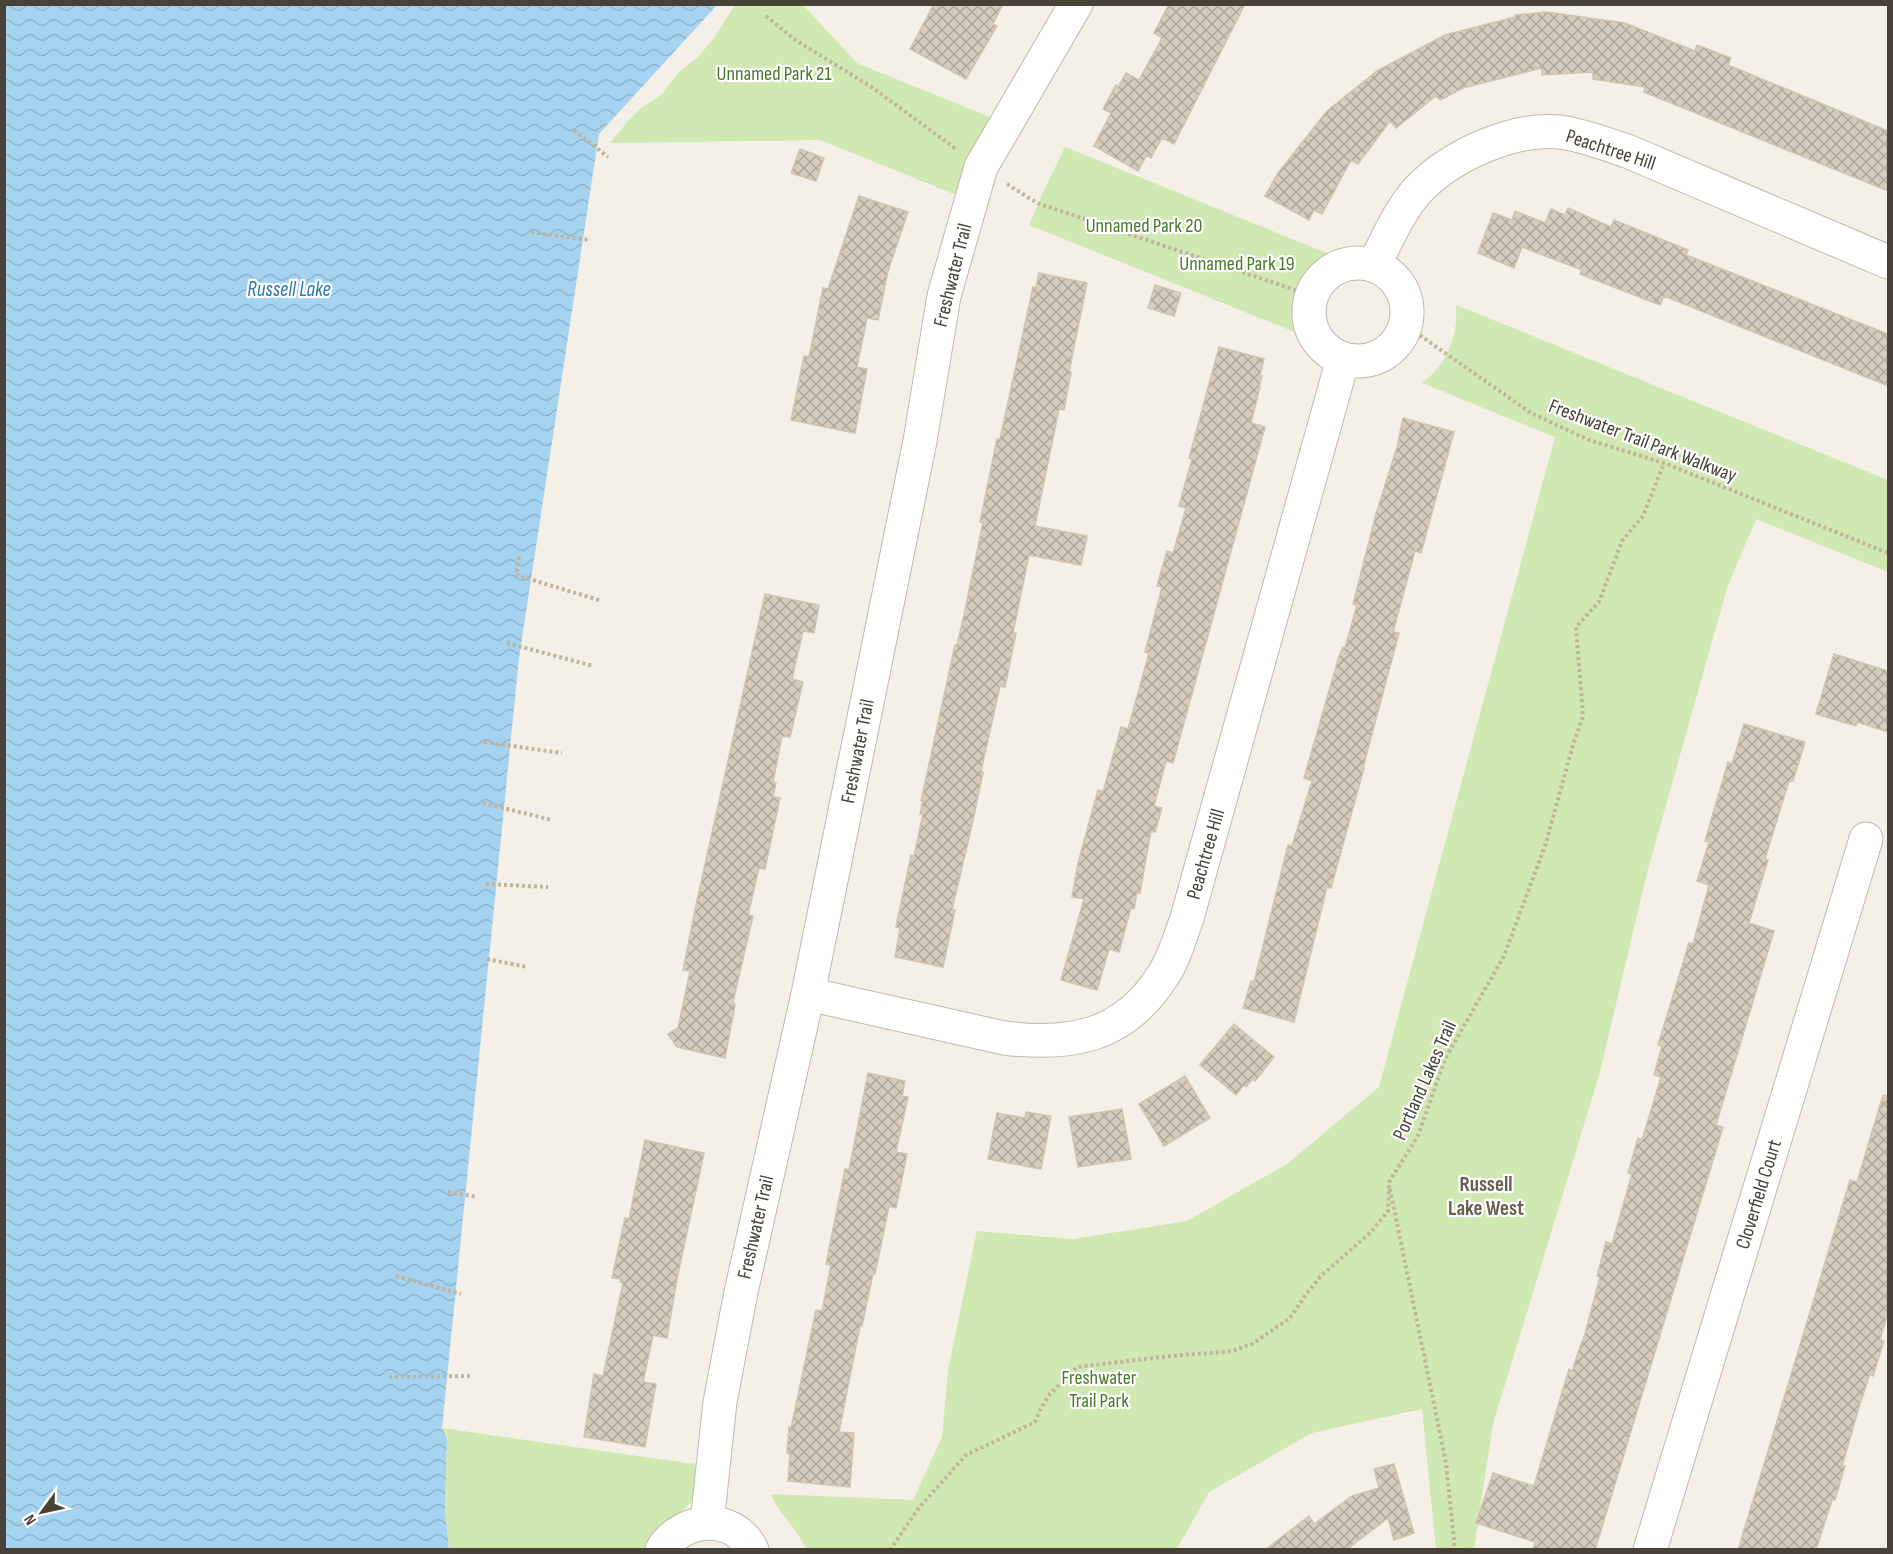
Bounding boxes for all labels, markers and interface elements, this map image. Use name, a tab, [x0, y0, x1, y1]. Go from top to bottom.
park label: Unnamed Park 21	[717, 62, 831, 86]
street label: Peachtree Hill	[1563, 124, 1659, 176]
park label: Unnamed Park 20	[1086, 214, 1202, 238]
street label: Freshwater Trail	[929, 221, 977, 329]
park label: Unnamed Park 19	[1179, 252, 1295, 276]
water label: Russell Lake	[247, 277, 331, 302]
street label: Freshwater Trail Park Walkway	[1545, 394, 1740, 488]
street label: Freshwater Trail	[836, 697, 880, 805]
street label: Peachtree Hill	[1182, 806, 1230, 902]
street label: Portland Lakes Trail	[1388, 1017, 1462, 1144]
street label: Cloverfield Court	[1731, 1137, 1787, 1252]
district label: Russell Lake West	[1448, 1172, 1524, 1221]
street label: Freshwater Trail	[732, 1173, 780, 1281]
park label: Freshwater Trail Park	[1061, 1366, 1137, 1413]
north arrow	[12, 1482, 72, 1542]
text: N	[20, 1511, 41, 1528]

